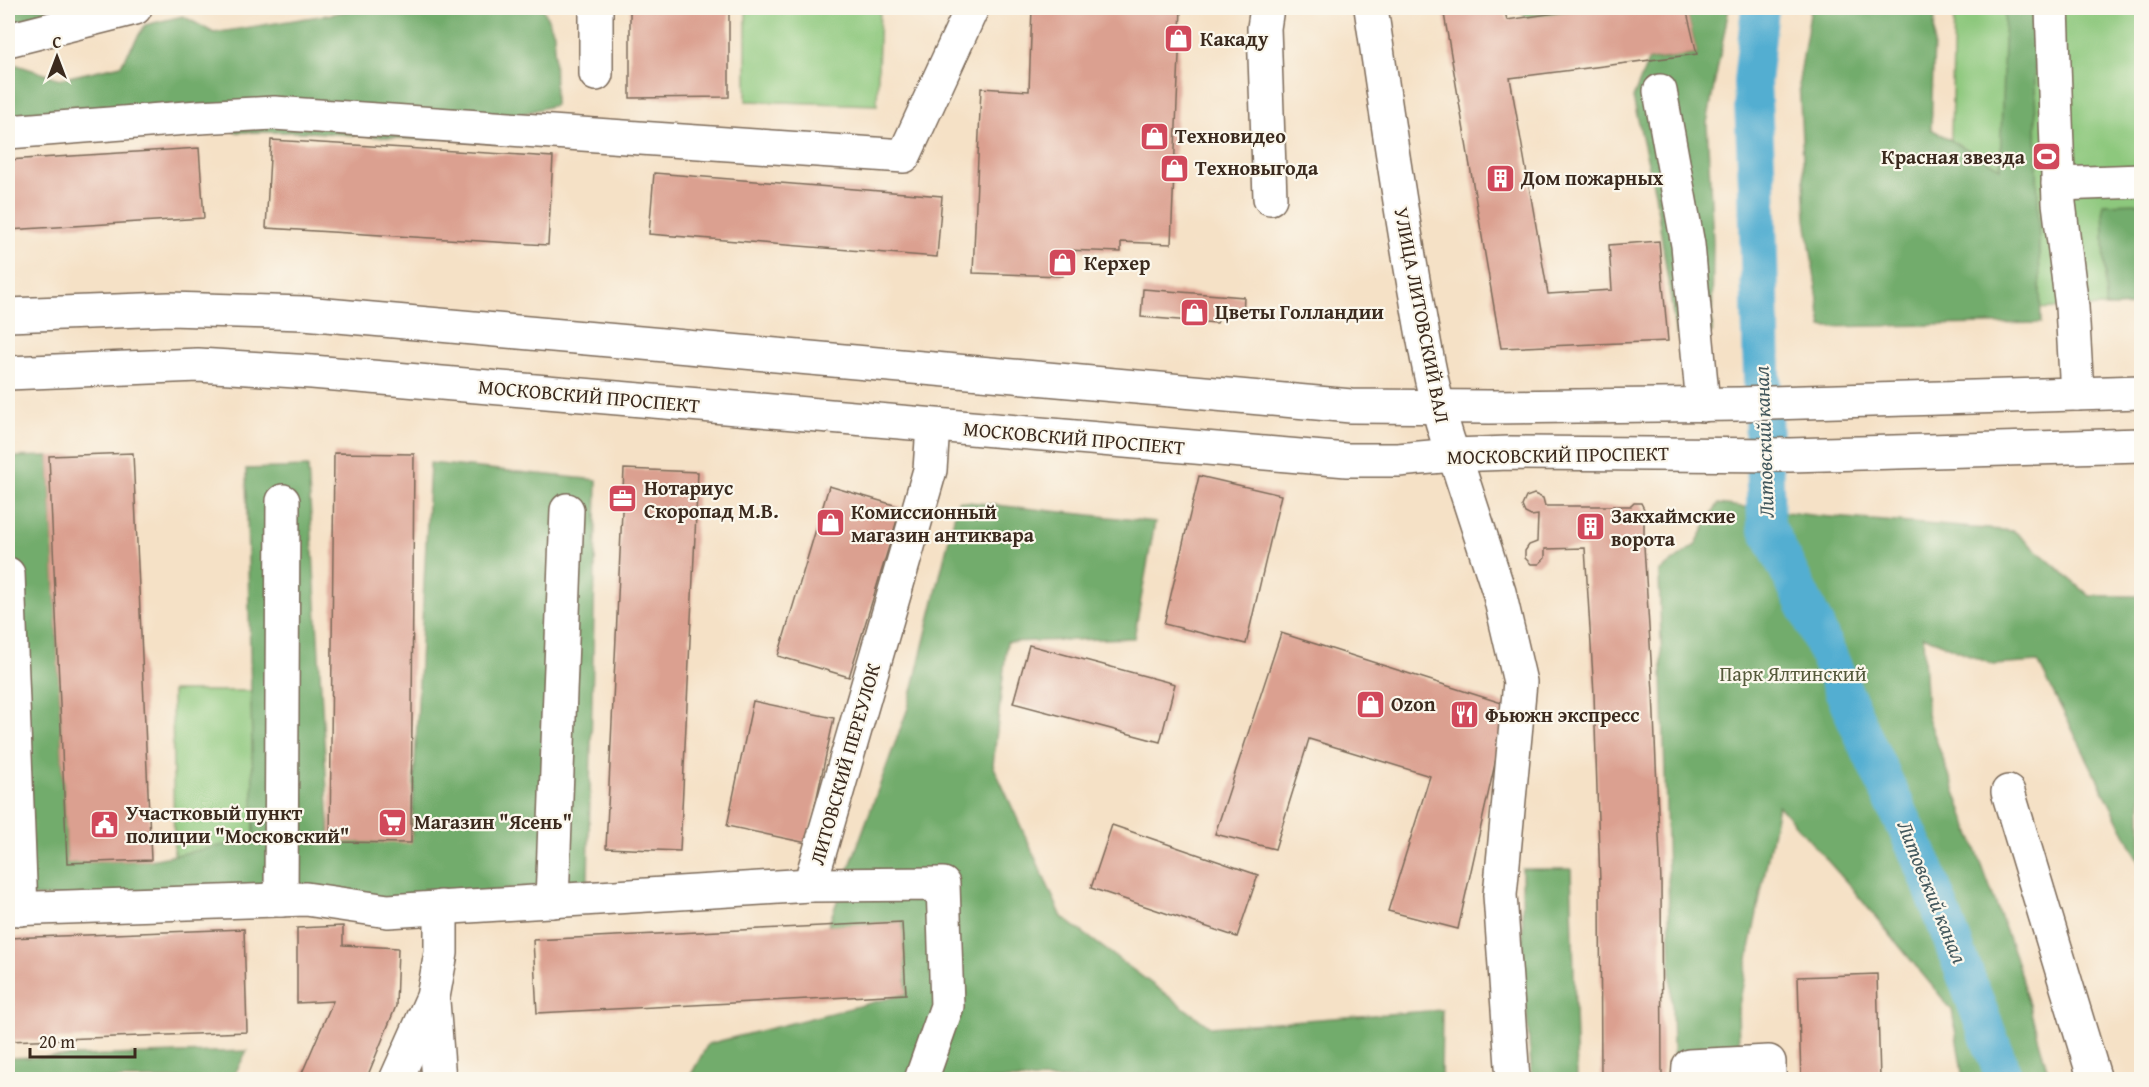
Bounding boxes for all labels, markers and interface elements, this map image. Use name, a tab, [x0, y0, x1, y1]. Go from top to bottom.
shop icon: Какаду	[1163, 23, 1195, 55]
place label: Какаду	[1200, 24, 1269, 53]
north arrow	[27, 27, 87, 87]
text: С	[52, 30, 62, 54]
shop icon: Техновидео	[1138, 120, 1170, 152]
place label: Техновидео	[1175, 121, 1286, 150]
sports icon: Красная звезда	[2030, 141, 2062, 173]
place label: Красная звезда	[1881, 142, 2026, 171]
shop icon: Техновыгода	[1158, 152, 1190, 184]
place label: Техновыгода	[1195, 153, 1319, 182]
building icon: Дом пожарных	[1484, 162, 1516, 194]
place label: Дом пожарных	[1520, 163, 1664, 192]
street label: УЛИЦА ЛИТОВСКИЙ ВАЛ	[1387, 204, 1458, 426]
shop icon: Керхер	[1047, 247, 1079, 279]
place label: Керхер	[1084, 248, 1150, 277]
shop icon: Цветы Голландии	[1178, 296, 1210, 328]
place label: Цветы Голландии	[1215, 297, 1384, 326]
water label: Литовский канал	[1745, 365, 1782, 519]
street label: МОСКОВСКИЙ ПРОСПЕКТ	[477, 371, 701, 420]
street label: МОСКОВСКИЙ ПРОСПЕКТ	[962, 413, 1186, 462]
street label: МОСКОВСКИЙ ПРОСПЕКТ	[1447, 438, 1669, 471]
place label: Нотариус Скоропад М.В.	[644, 473, 779, 525]
office icon: Нотариус Скоропад М.В.	[607, 483, 639, 515]
place label: Комиссионный магазин антиквара	[851, 497, 1035, 549]
place label: Закхаймские ворота	[1611, 501, 1736, 553]
shop icon: Комиссионный магазин антиквара	[814, 507, 846, 539]
building icon: Закхаймские ворота	[1574, 511, 1606, 543]
street label: ЛИТОВСКИЙ ПЕРЕУЛОК	[802, 659, 887, 868]
park label: Парк Ялтинский	[1719, 659, 1867, 688]
shop icon: Ozon	[1354, 688, 1386, 720]
place label: Ozon	[1391, 689, 1436, 718]
restaurant icon: Фьюжн экспресс	[1448, 699, 1480, 731]
place label: Фьюжн экспресс	[1485, 700, 1640, 729]
place label: Участковый пункт полиции "Московский"	[126, 798, 349, 850]
supermarket icon: Магазин "Ясень"	[377, 806, 409, 838]
place label: Магазин "Ясень"	[414, 807, 572, 836]
public building icon: Участковый пункт полиции "Московский"	[89, 808, 121, 840]
water label: Литовский канал	[1890, 816, 1975, 968]
scale bar	[30, 1021, 135, 1059]
text: 20 m	[39, 1028, 75, 1055]

